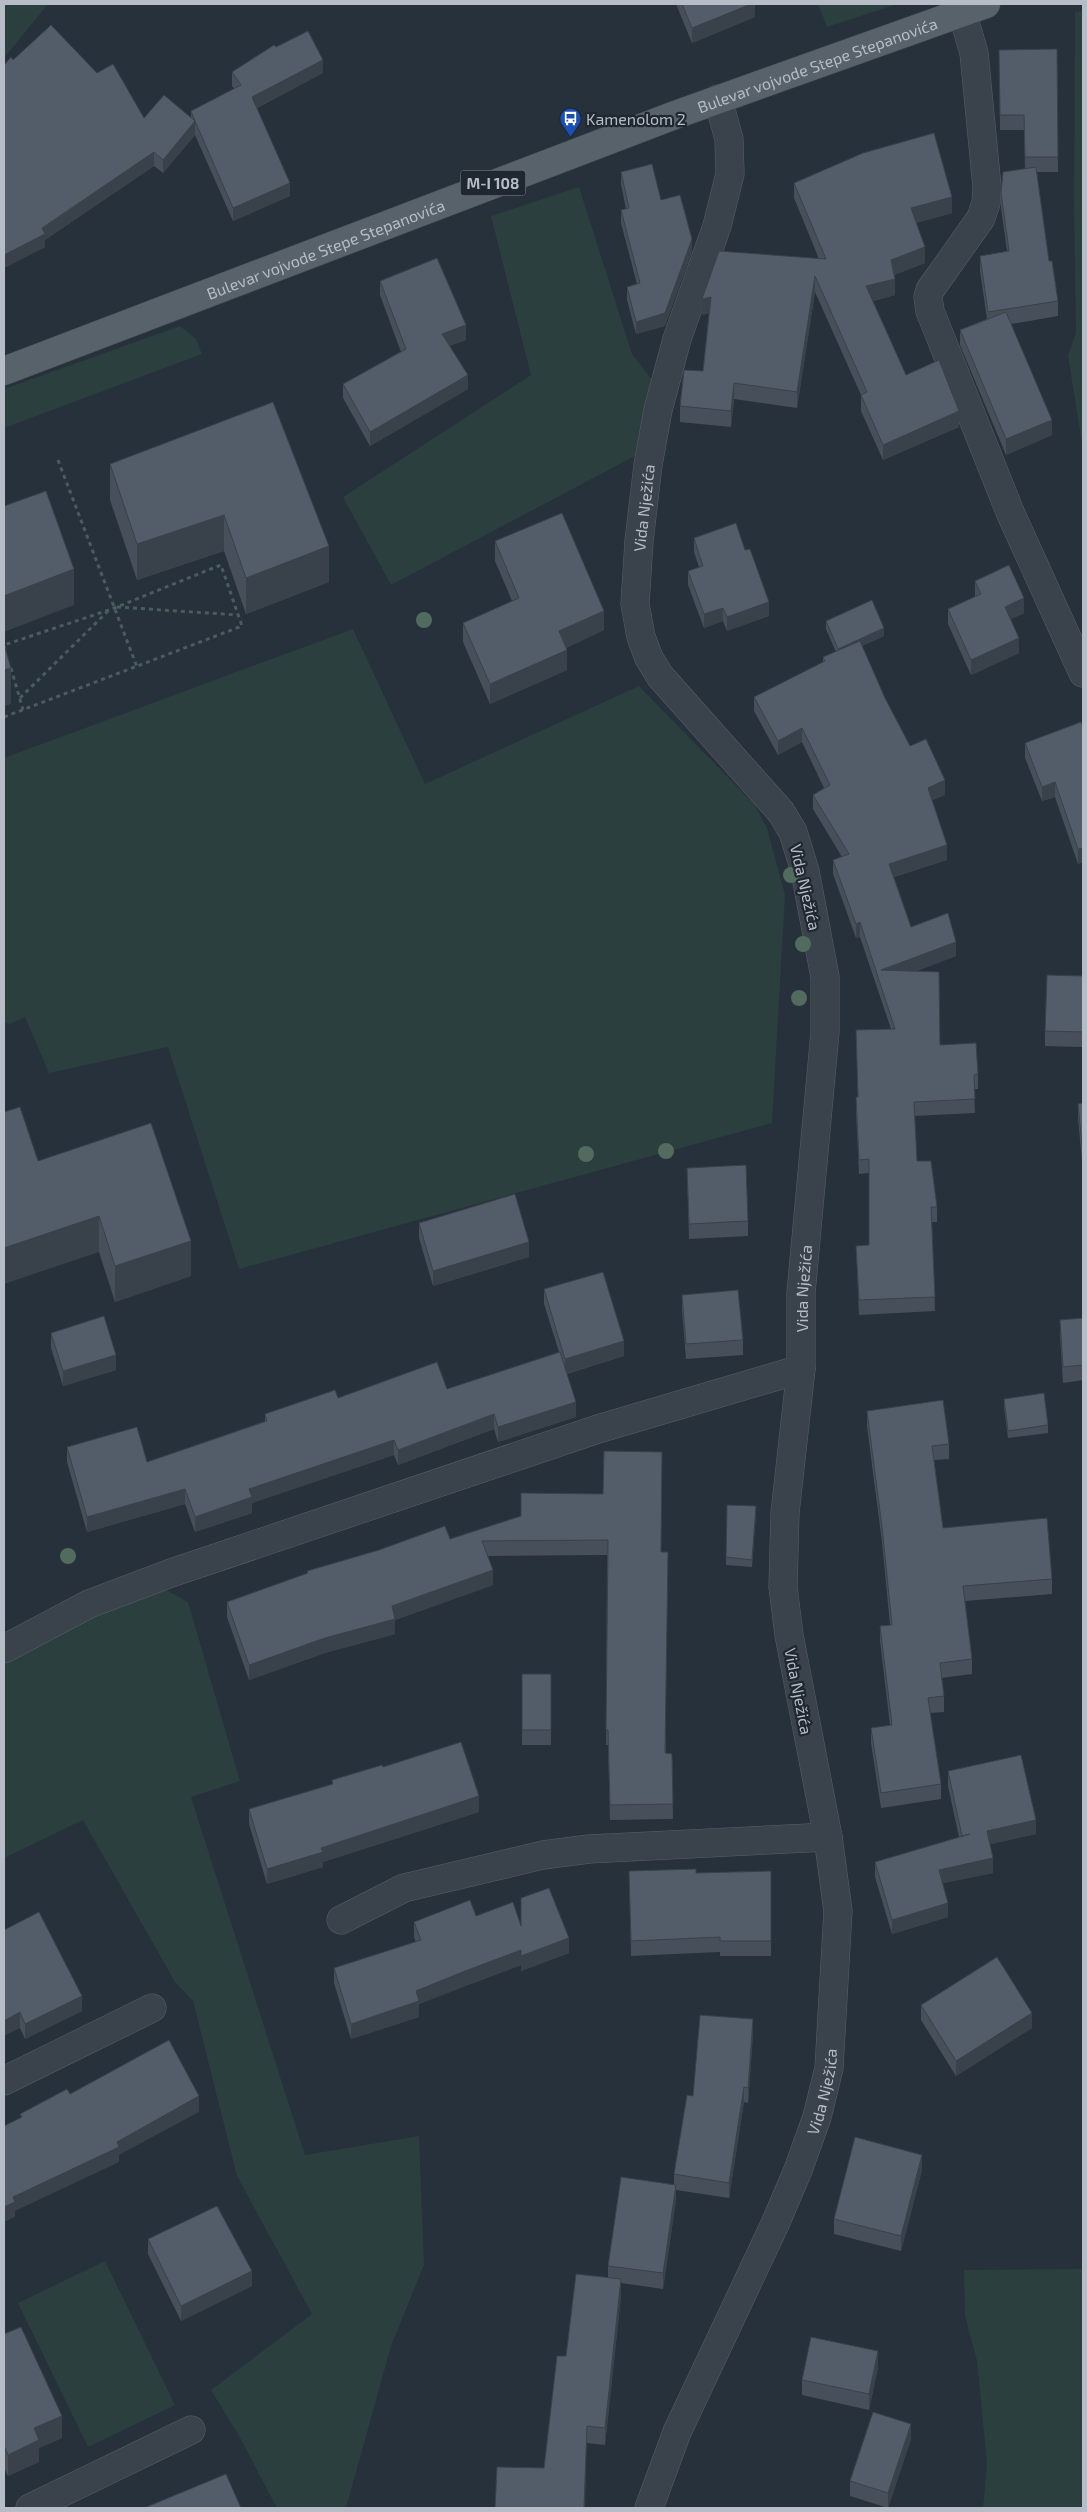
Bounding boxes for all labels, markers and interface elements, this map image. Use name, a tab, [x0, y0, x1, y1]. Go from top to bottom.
street label: Bulevar vojvode Stepe Stepanovića	[695, 13, 940, 116]
bus stop icon: Kamenolom 2	[558, 106, 582, 137]
place label: Kamenolom 2	[586, 109, 686, 128]
road number: M-I 108	[460, 170, 526, 196]
street label: Bulevar vojvode Stepe Stepanovića	[204, 194, 447, 302]
street label: Vida Nježića	[629, 463, 658, 552]
street label: Vida Nježića	[786, 842, 825, 932]
street label: Vida Nježića	[791, 1244, 815, 1332]
street label: Vida Nježića	[780, 1646, 817, 1736]
street label: Vida Nježića	[802, 2048, 840, 2137]

